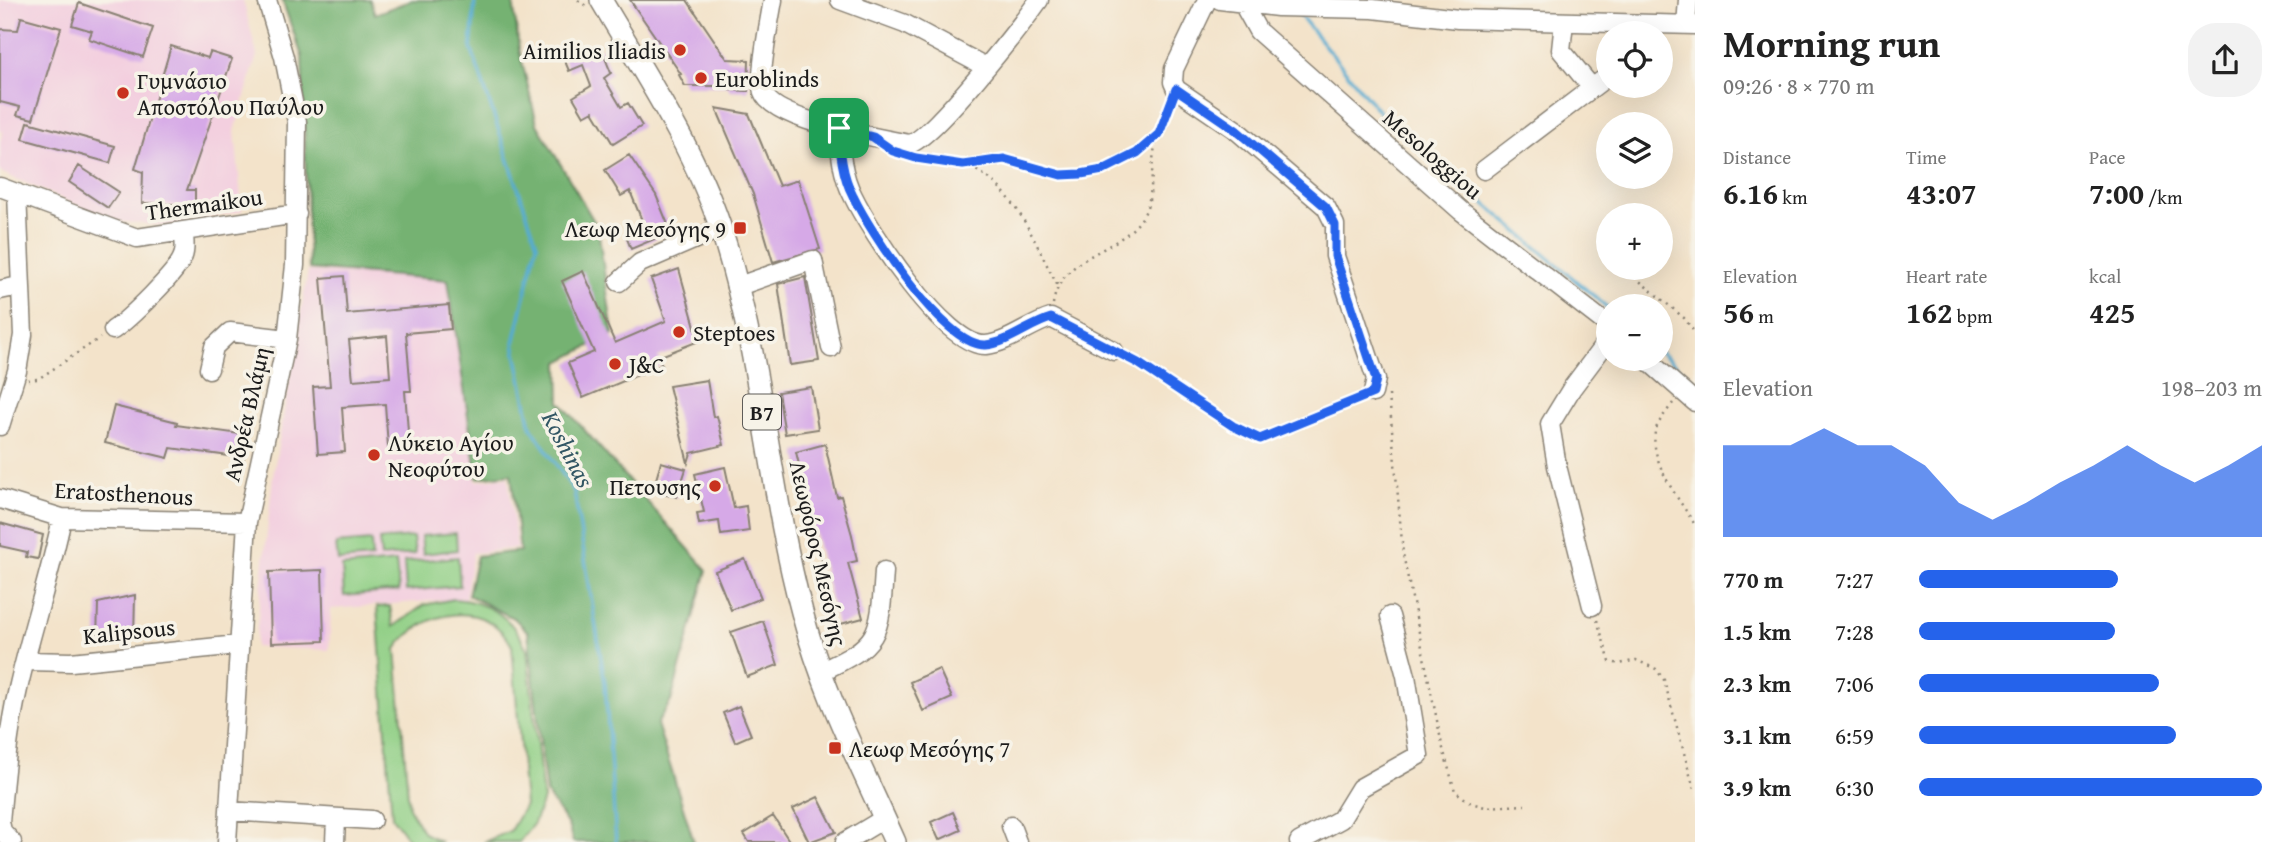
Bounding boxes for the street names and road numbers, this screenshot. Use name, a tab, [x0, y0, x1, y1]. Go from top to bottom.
street label: Mesologgiou	[1376, 101, 1490, 207]
street label: Thermaikou	[143, 179, 265, 229]
street label: Ανδρέα Βλάμη	[214, 343, 278, 485]
road number: B7	[743, 394, 781, 430]
street label: Λεωφόρος Μεσόγης	[782, 457, 856, 649]
street label: Eratosthenous	[54, 473, 194, 513]
street label: Kalipsous	[81, 610, 177, 652]

